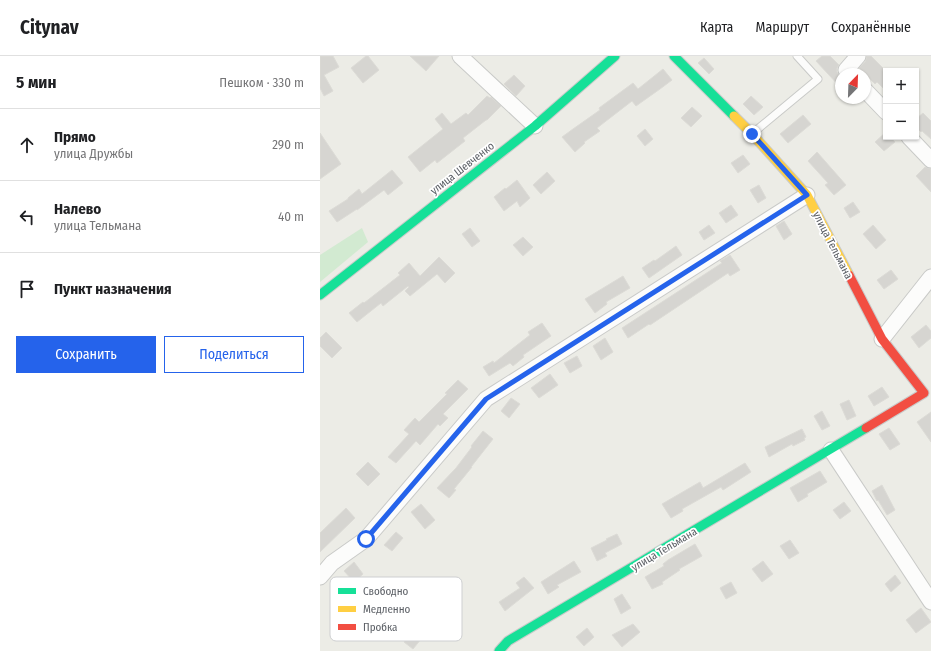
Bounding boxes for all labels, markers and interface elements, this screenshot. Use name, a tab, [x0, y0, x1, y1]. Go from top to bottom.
text: Citynav	[20, 16, 79, 39]
text: Карта	[700, 19, 733, 36]
text: Маршрут	[755, 19, 809, 36]
text: Сохранённые	[831, 19, 911, 36]
north arrow	[835, 68, 871, 104]
map controls	[883, 68, 919, 140]
button: +	[883, 68, 919, 104]
text: 5 мин	[16, 72, 56, 93]
text: Пешком · 330 m	[219, 75, 304, 90]
button: −	[883, 104, 919, 140]
route end	[743, 125, 761, 143]
text: Прямо	[54, 128, 96, 146]
icon: ahead	[16, 134, 38, 156]
text: 290 m	[272, 137, 304, 152]
street label: улица Шевченко	[428, 139, 497, 197]
text: улица Дружбы	[54, 146, 133, 161]
text: Налево	[54, 200, 101, 218]
icon: left	[16, 206, 38, 228]
text: 40 m	[278, 209, 304, 224]
street label: улица Тельмана	[810, 209, 855, 281]
text: улица Тельмана	[54, 218, 142, 233]
icon: arrive	[16, 278, 38, 300]
text: Пункт назначения	[54, 280, 172, 298]
button: Сохранить	[16, 336, 156, 373]
button: Поделиться	[164, 336, 304, 373]
street label: улица Тельмана	[629, 525, 699, 574]
route start	[357, 530, 375, 548]
legend	[330, 577, 462, 641]
text: Свободно	[363, 585, 408, 598]
text: Медленно	[363, 603, 411, 616]
text: Пробка	[363, 621, 397, 634]

